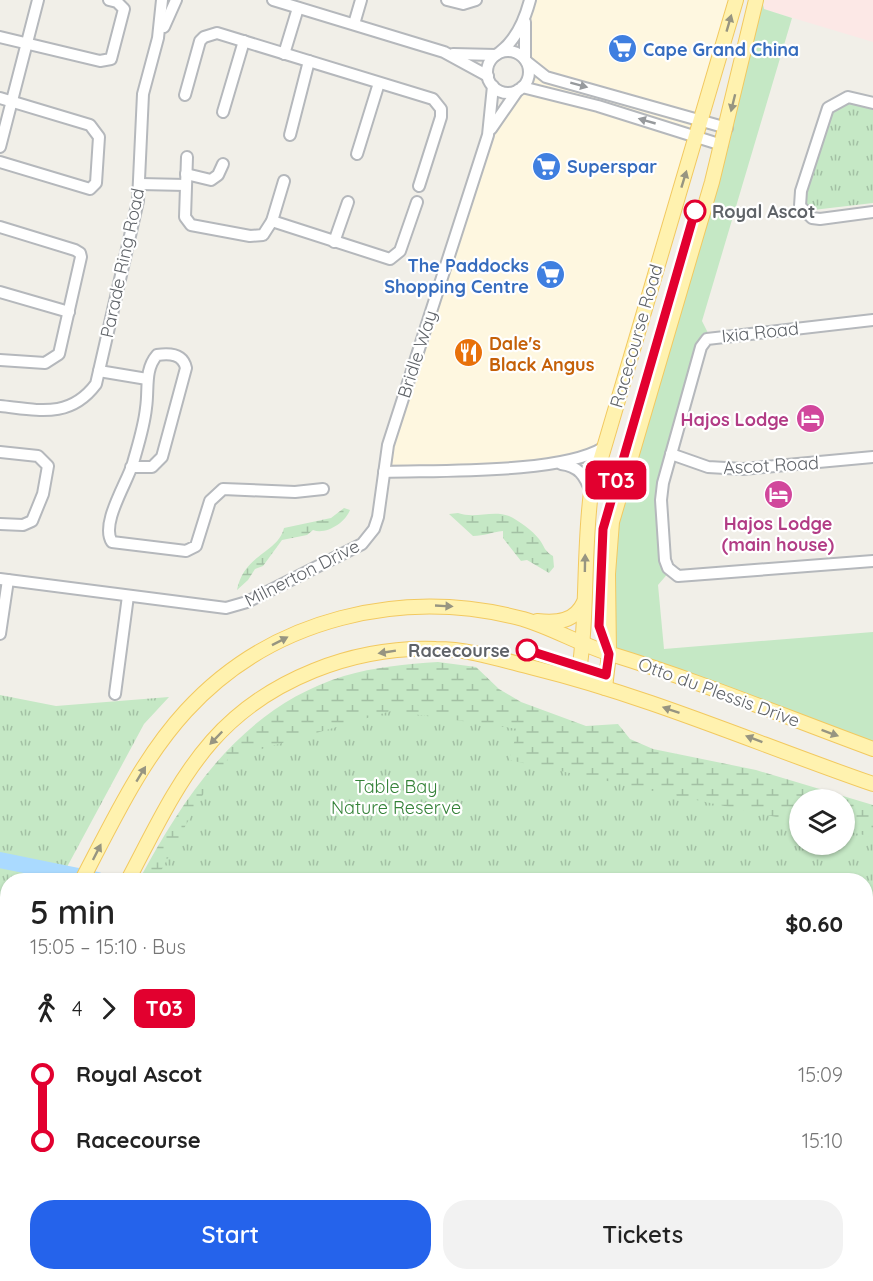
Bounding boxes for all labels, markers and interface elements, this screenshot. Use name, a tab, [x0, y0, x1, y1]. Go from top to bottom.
one-way arrow	[725, 14, 734, 32]
supermarket icon: Cape Grand China	[606, 33, 638, 65]
place label: Cape Grand China	[643, 38, 799, 61]
one-way arrow	[570, 81, 588, 91]
one-way arrow	[728, 93, 738, 112]
one-way arrow	[638, 115, 656, 125]
supermarket icon: Superspar	[530, 150, 562, 182]
place label: Superspar	[567, 155, 657, 178]
one-way arrow	[680, 170, 689, 188]
street label: Parade Ring Road	[95, 186, 149, 340]
marker: Royal Ascot	[684, 200, 706, 222]
place label: Royal Ascot	[712, 200, 815, 223]
place label: The Paddocks Shopping Centre	[384, 254, 529, 298]
supermarket icon: The Paddocks Shopping Centre	[534, 259, 566, 291]
street label: Racecourse Road	[605, 262, 667, 410]
street label: Bridle Way	[392, 307, 442, 401]
street label: Ixia Road	[720, 317, 800, 347]
place label: Dale's Black Angus	[489, 332, 595, 376]
restaurant icon: Dale's Black Angus	[452, 337, 484, 369]
hotel icon: Hajos Lodge	[794, 403, 826, 435]
place label: Hajos Lodge	[680, 408, 789, 431]
street label: Ascot Road	[722, 451, 820, 479]
line badge: T03	[582, 460, 650, 500]
text: T03	[597, 467, 635, 493]
hotel icon: Hajos Lodge (main house)	[762, 478, 794, 510]
place label: Hajos Lodge (main house)	[722, 512, 834, 556]
street label: Milnerton Drive	[241, 534, 363, 612]
one-way arrow	[580, 554, 590, 573]
one-way arrow	[435, 601, 454, 610]
one-way arrow	[272, 636, 289, 646]
place label: Racecourse	[408, 639, 510, 662]
marker: Racecourse	[516, 639, 538, 661]
one-way arrow	[377, 648, 396, 657]
street label: Otto du Plessis Drive	[635, 652, 803, 732]
one-way arrow	[662, 704, 680, 714]
one-way arrow	[821, 729, 839, 738]
one-way arrow	[209, 730, 223, 745]
one-way arrow	[745, 734, 763, 744]
one-way arrow	[136, 766, 147, 782]
park label: Table Bay Nature Reserve	[331, 775, 461, 819]
map controls	[789, 789, 855, 855]
button: layers	[789, 789, 855, 855]
one-way arrow	[92, 844, 102, 861]
text: 5 min	[30, 891, 115, 932]
text: $0.60	[785, 910, 843, 938]
text: 15:05 – 15:10 · Bus	[30, 934, 186, 959]
icon: walk	[30, 992, 63, 1025]
icon: forward	[92, 992, 125, 1025]
text: T03	[146, 995, 183, 1021]
text: 4	[72, 996, 83, 1021]
text: Royal Ascot	[76, 1060, 202, 1088]
text: 15:09	[798, 1062, 843, 1087]
text: Racecourse	[76, 1126, 201, 1154]
text: 15:10	[802, 1128, 843, 1153]
button: Start	[30, 1200, 431, 1269]
button: Tickets	[443, 1200, 843, 1269]

